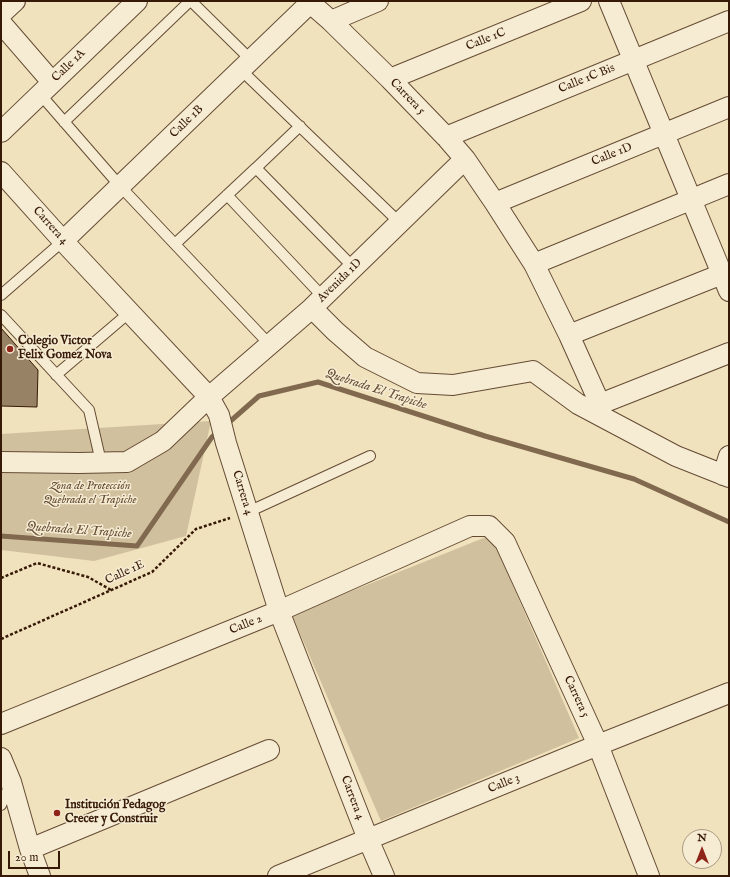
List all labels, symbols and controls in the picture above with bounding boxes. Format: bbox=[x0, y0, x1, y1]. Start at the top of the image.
street label: Calle 1C bbox=[464, 26, 508, 54]
street label: Calle 1A bbox=[49, 47, 89, 85]
street label: Calle 1C Bis bbox=[557, 61, 617, 97]
street label: Carrera 5 bbox=[386, 76, 428, 118]
street label: Calle 1B bbox=[167, 103, 207, 141]
street label: Calle 1D bbox=[590, 140, 634, 170]
street label: Carrera 4 bbox=[29, 204, 71, 248]
street label: Avenida 1D bbox=[315, 256, 365, 306]
place label: Colegio Victor Felix Gomez Nova bbox=[18, 335, 112, 363]
marker: Colegio Victor Felix Gomez Nova bbox=[5, 344, 15, 354]
water label: Quebrada El Trapiche bbox=[324, 366, 428, 414]
street label: Carrera 4 bbox=[228, 469, 256, 517]
park label: Zona de Protección Quebrada el Trapiche bbox=[43, 480, 137, 508]
water label: Quebrada El Trapiche bbox=[26, 520, 132, 542]
street label: Calle 1E bbox=[103, 558, 147, 588]
street label: Calle 2 bbox=[228, 612, 264, 638]
street label: Carrera 5 bbox=[560, 674, 592, 720]
street label: Calle 3 bbox=[486, 771, 522, 797]
street label: Carrera 4 bbox=[337, 774, 367, 822]
place label: Institución Pedagog Crecer y Construir bbox=[65, 799, 165, 827]
marker: Institución Pedagog Crecer y Construir bbox=[52, 808, 62, 818]
north arrow bbox=[682, 829, 722, 869]
text: N bbox=[697, 831, 707, 845]
scale bar bbox=[10, 843, 62, 869]
text: 20 m bbox=[15, 850, 38, 865]

